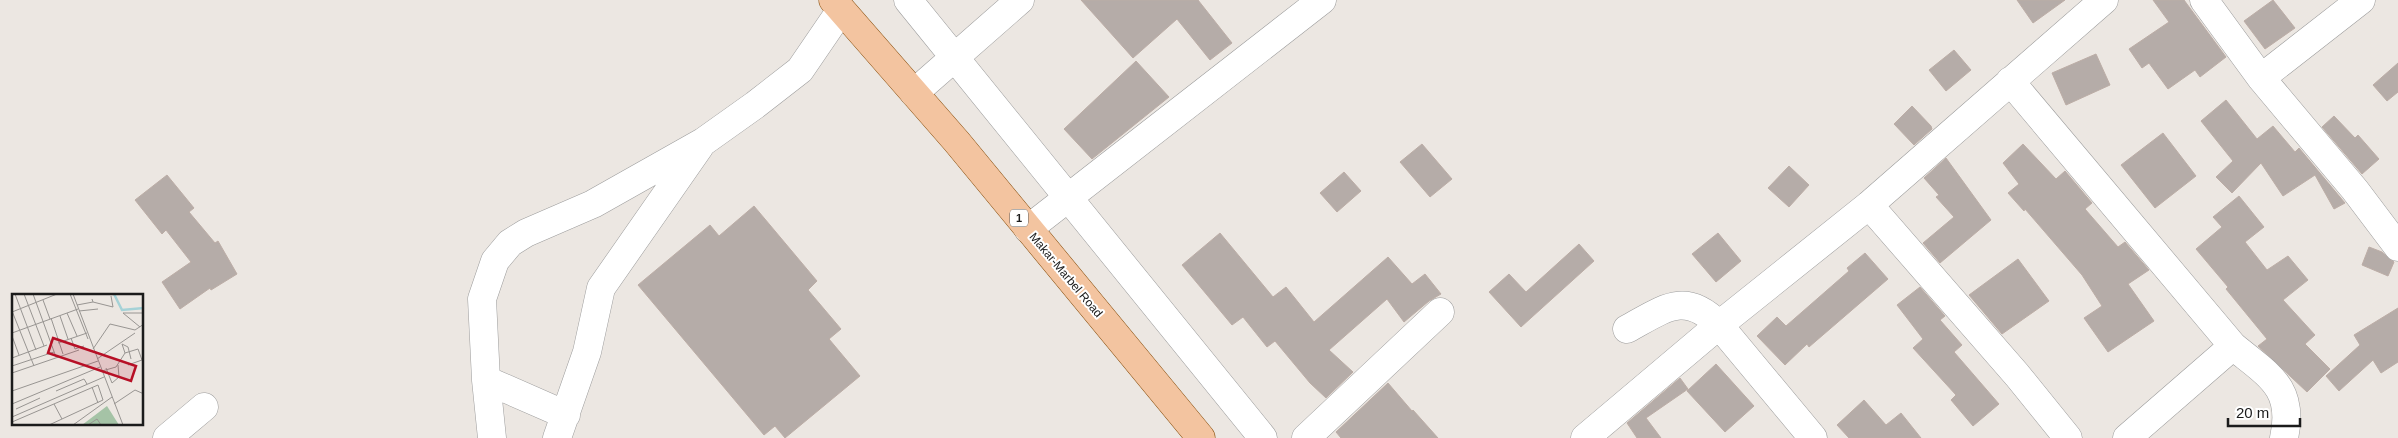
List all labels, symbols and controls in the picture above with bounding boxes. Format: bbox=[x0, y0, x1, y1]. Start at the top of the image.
road number: 1 bbox=[1010, 210, 1028, 227]
street label: Makar-Marbel Road bbox=[1027, 230, 1105, 320]
inset map bbox=[12, 294, 144, 426]
scale bar bbox=[2228, 396, 2300, 428]
text: 20 m bbox=[2236, 404, 2269, 421]

